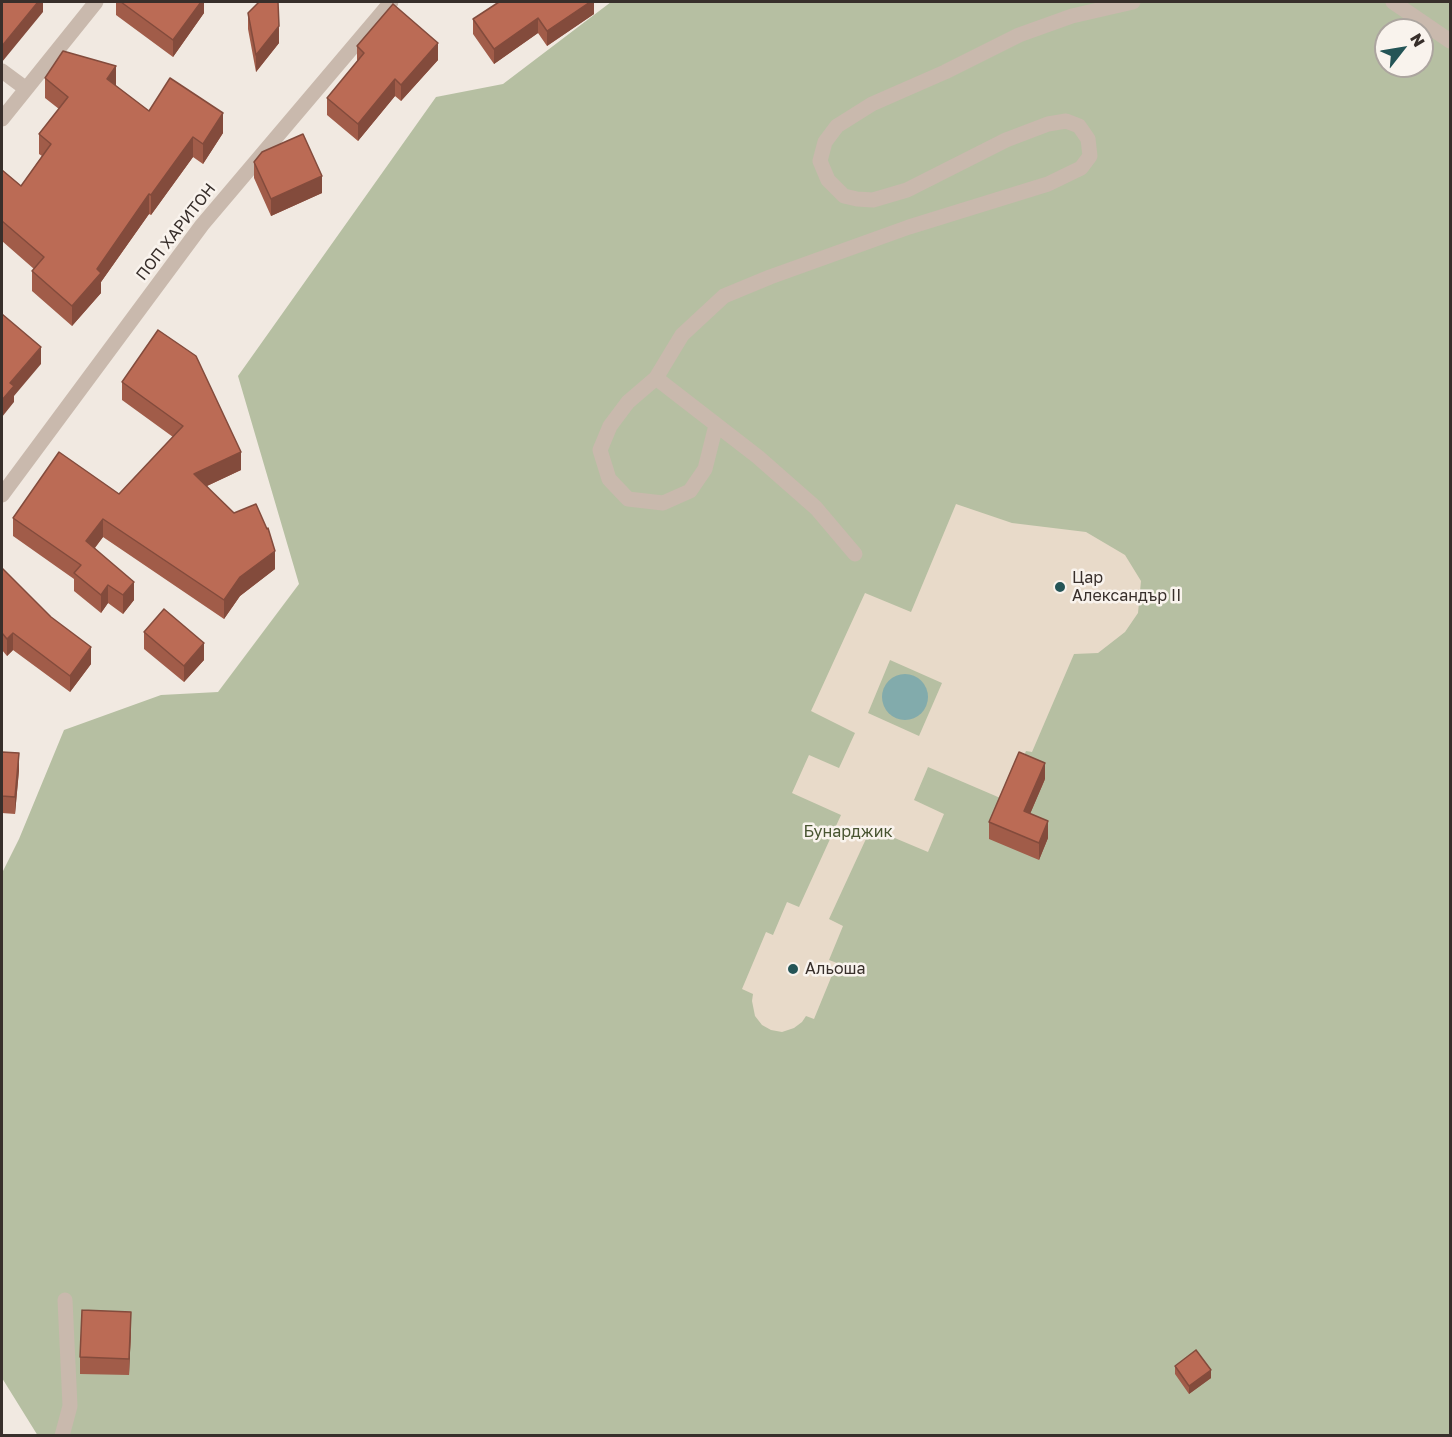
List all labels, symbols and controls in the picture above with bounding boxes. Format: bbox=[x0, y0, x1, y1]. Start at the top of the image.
north arrow bbox=[1374, 18, 1434, 78]
text: N bbox=[1406, 29, 1429, 50]
street label: ПОП ХАРИТОН bbox=[132, 180, 220, 284]
place label: Цар Александър II bbox=[1072, 568, 1181, 606]
marker: Цар Александър II bbox=[1053, 580, 1067, 594]
park label: Бунарджик bbox=[803, 822, 893, 842]
place label: Альоша bbox=[805, 959, 866, 979]
marker: Альоша bbox=[786, 962, 800, 976]

